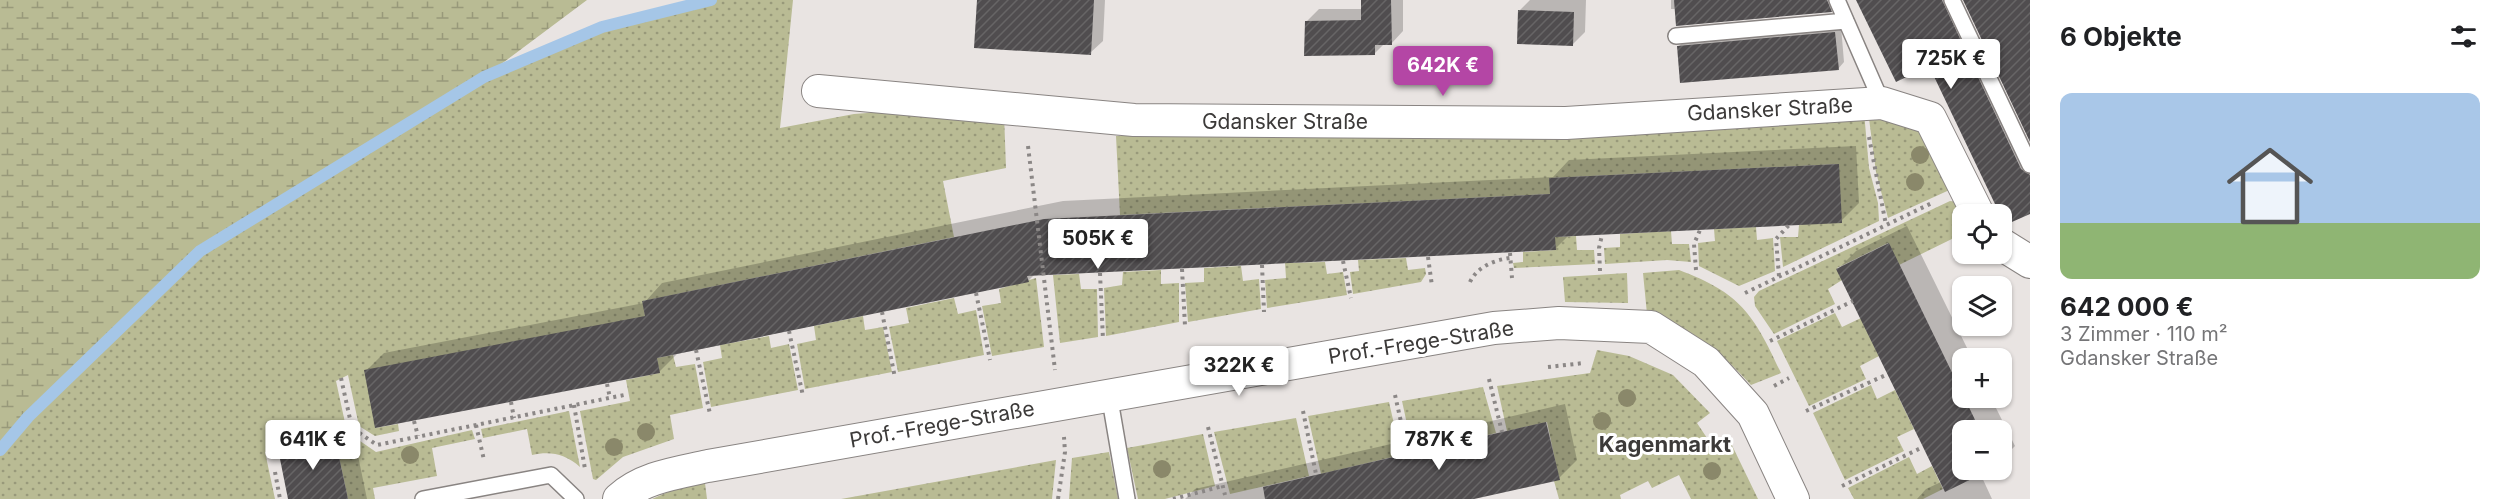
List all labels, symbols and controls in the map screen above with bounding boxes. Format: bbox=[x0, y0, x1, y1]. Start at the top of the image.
icon: filters bbox=[2447, 20, 2480, 53]
text: 6 Objekte bbox=[2060, 21, 2182, 52]
pin: 725K € bbox=[1902, 39, 2000, 90]
pin: 642K € bbox=[1394, 46, 1492, 97]
text: 725K € bbox=[1916, 46, 1986, 70]
text: 642K € bbox=[1407, 53, 1479, 77]
street label: Gdansker Straße bbox=[1686, 92, 1854, 126]
street label: Gdansker Straße bbox=[1202, 109, 1368, 134]
icon: home bbox=[2216, 132, 2324, 240]
map controls bbox=[1952, 204, 2012, 480]
button: locate bbox=[1952, 204, 2012, 264]
pin: 505K € bbox=[1049, 219, 1147, 270]
text: 505K € bbox=[1062, 226, 1134, 250]
button: layers bbox=[1952, 276, 2012, 336]
text: 642 000 € bbox=[2060, 291, 2194, 322]
street label: Prof.-Frege-Straße bbox=[1326, 315, 1516, 369]
text: 3 Zimmer · 110 m² bbox=[2060, 322, 2228, 346]
pin: 322K € bbox=[1190, 346, 1288, 397]
text: Gdansker Straße bbox=[2060, 346, 2218, 370]
button: + bbox=[1952, 348, 2012, 408]
text: 322K € bbox=[1204, 353, 1274, 377]
street label: Prof.-Frege-Straße bbox=[848, 395, 1036, 453]
pin: 641K € bbox=[264, 420, 362, 471]
pin: 787K € bbox=[1390, 420, 1488, 471]
button: − bbox=[1952, 420, 2012, 480]
text: 641K € bbox=[279, 427, 347, 451]
text: 787K € bbox=[1405, 427, 1473, 451]
district label: Kagenmarkt bbox=[1599, 431, 1731, 457]

